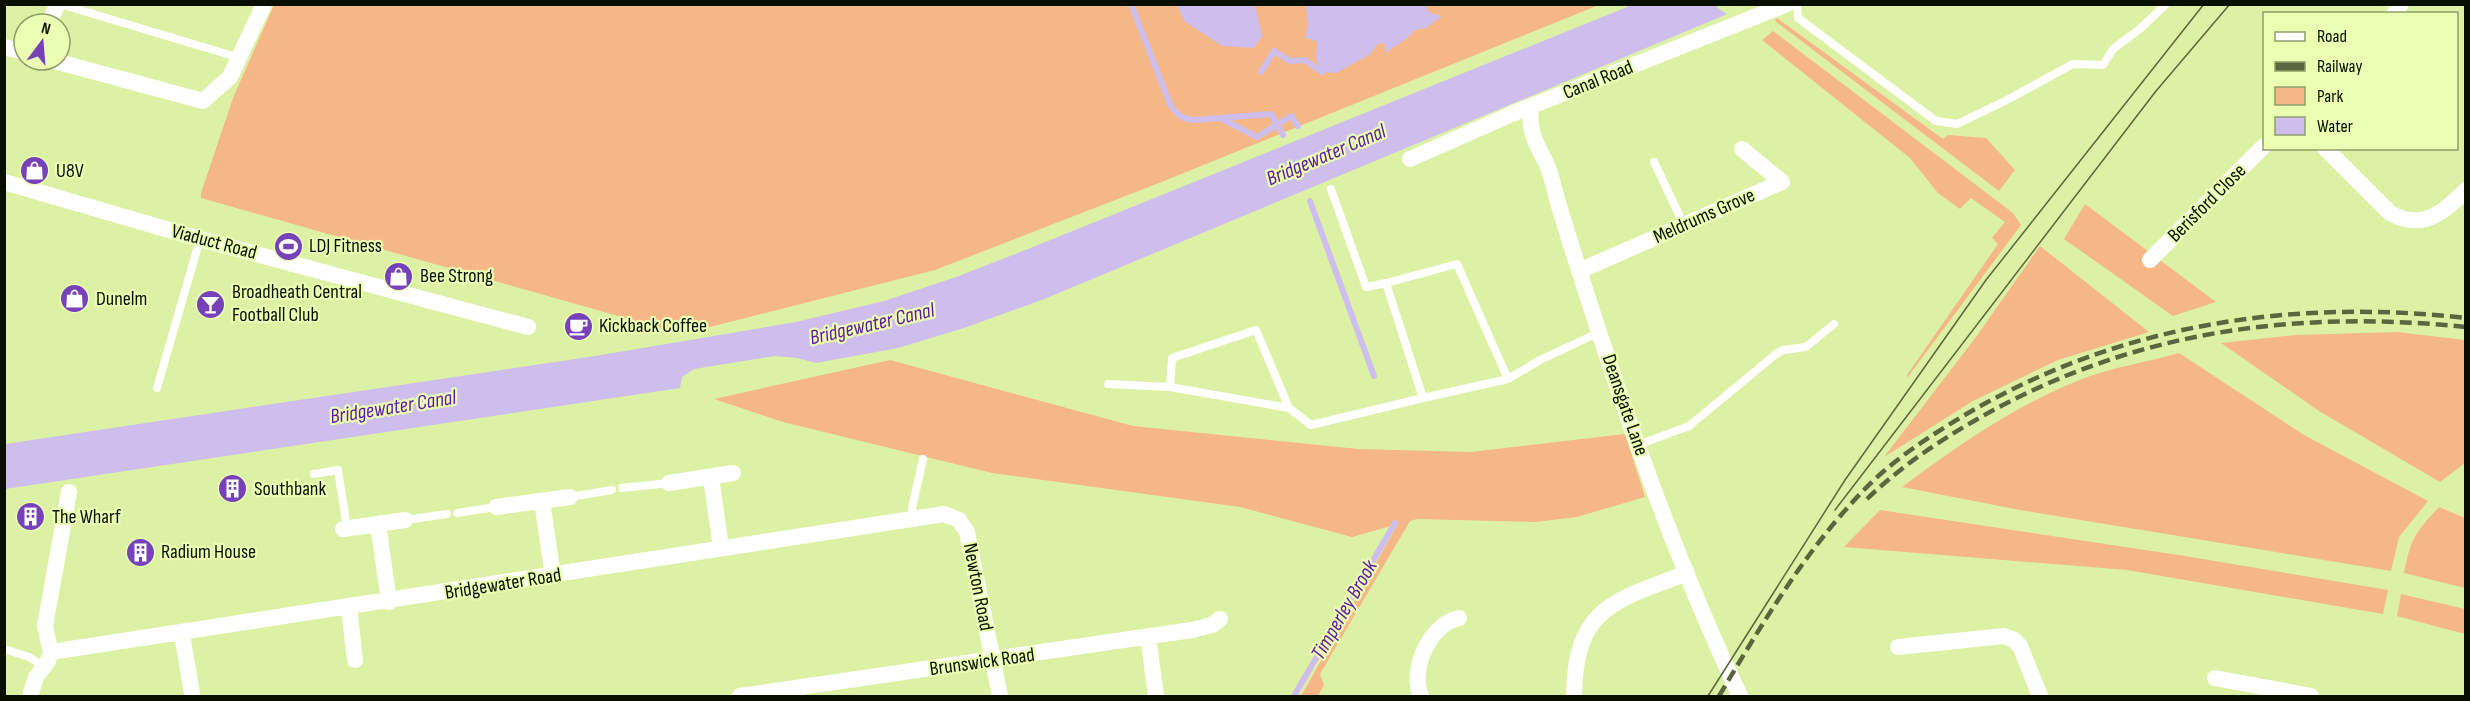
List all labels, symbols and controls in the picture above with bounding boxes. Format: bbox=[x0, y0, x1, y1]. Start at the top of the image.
north arrow bbox=[12, 12, 72, 72]
legend bbox=[2263, 12, 2458, 150]
text: N bbox=[39, 19, 52, 39]
text: Road bbox=[2317, 26, 2347, 47]
street label: Canal Road bbox=[1559, 55, 1637, 105]
text: Railway bbox=[2317, 56, 2362, 77]
text: Park bbox=[2317, 86, 2343, 107]
text: Water bbox=[2317, 116, 2353, 137]
water label: Bridgewater Canal bbox=[1263, 118, 1390, 191]
shop icon: U8V bbox=[19, 155, 51, 187]
place label: U8V bbox=[56, 159, 84, 183]
street label: Berisford Close bbox=[2163, 159, 2251, 247]
street label: Meldrums Grove bbox=[1650, 183, 1758, 249]
street label: Viaduct Road bbox=[169, 219, 259, 265]
sports icon: LDJ Fitness bbox=[272, 230, 304, 262]
place label: LDJ Fitness bbox=[309, 234, 382, 258]
shop icon: Bee Strong bbox=[383, 260, 415, 292]
place label: Bee Strong bbox=[420, 264, 493, 288]
place label: Broadheath Central Football Club bbox=[232, 280, 362, 327]
shop icon: Dunelm bbox=[59, 283, 91, 315]
place label: Dunelm bbox=[96, 287, 147, 311]
bar icon: Broadheath Central Football Club bbox=[195, 288, 227, 320]
water label: Bridgewater Canal bbox=[807, 297, 938, 350]
cafe icon: Kickback Coffee bbox=[562, 310, 594, 342]
place label: Kickback Coffee bbox=[599, 314, 707, 338]
street label: Deansgate Lane bbox=[1596, 351, 1654, 459]
water label: Bridgewater Canal bbox=[328, 385, 459, 429]
building icon: Southbank bbox=[217, 473, 249, 505]
place label: Southbank bbox=[254, 477, 326, 501]
building icon: The Wharf bbox=[15, 501, 47, 533]
place label: The Wharf bbox=[52, 505, 121, 529]
building icon: Radium House bbox=[124, 536, 156, 568]
place label: Radium House bbox=[161, 540, 256, 564]
street label: Newton Road bbox=[958, 541, 998, 633]
water label: Timperley Brook bbox=[1305, 555, 1383, 664]
street label: Bridgewater Road bbox=[443, 563, 563, 605]
street label: Brunswick Road bbox=[928, 643, 1036, 681]

